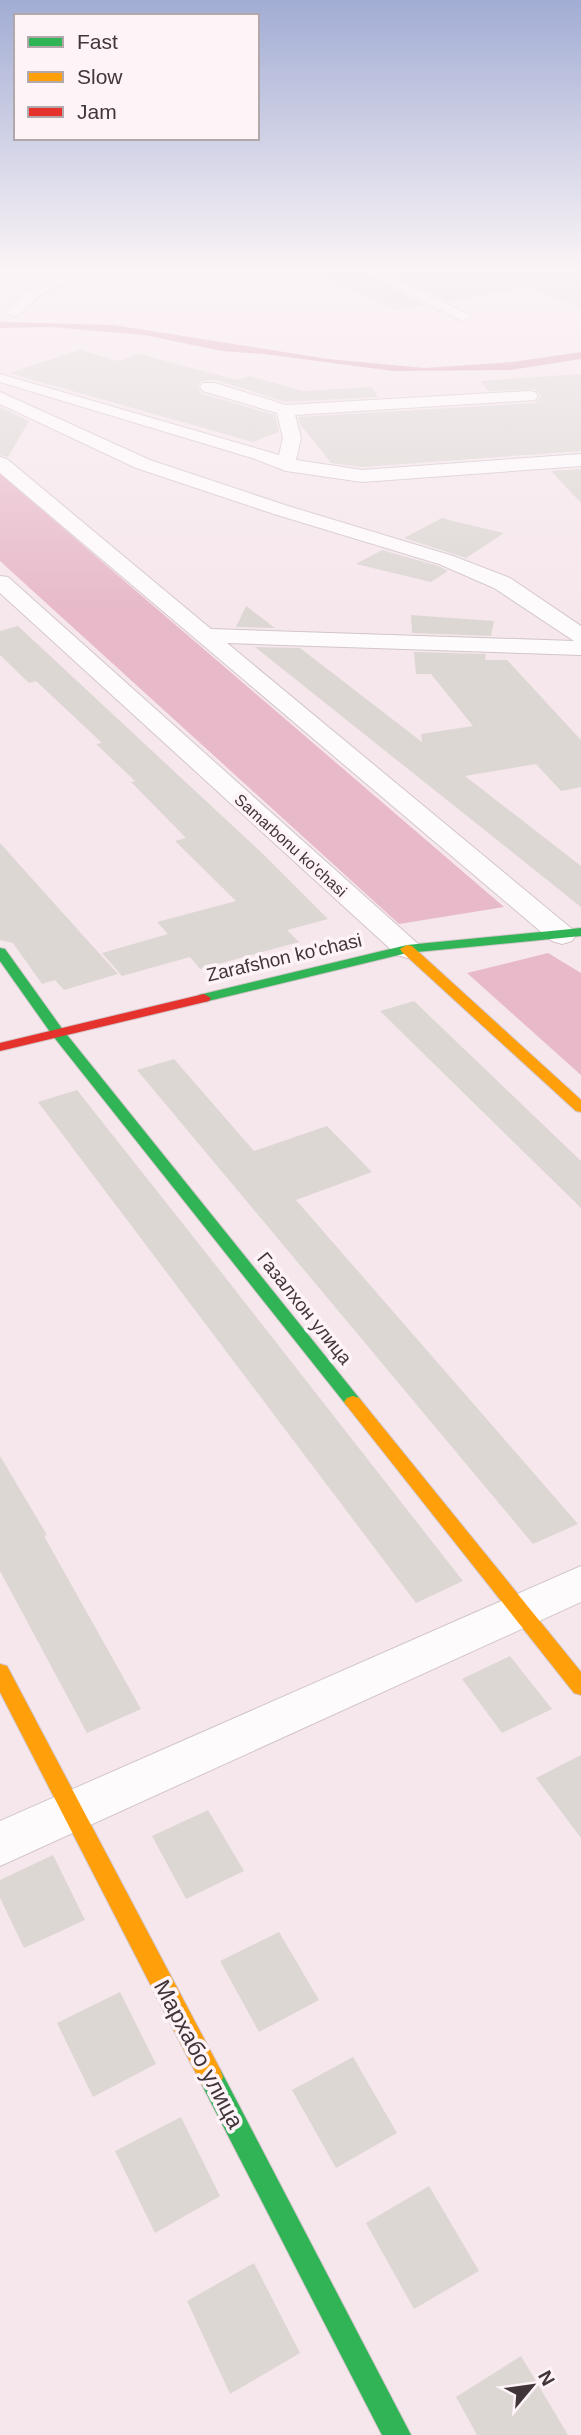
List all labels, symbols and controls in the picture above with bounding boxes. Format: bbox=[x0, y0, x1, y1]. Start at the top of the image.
legend bbox=[14, 14, 259, 140]
text: Fast bbox=[77, 30, 118, 53]
text: Slow bbox=[77, 65, 123, 88]
text: Jam bbox=[77, 100, 117, 123]
street label: Samarbonu ko'chasi bbox=[231, 791, 350, 900]
street label: Zarafshon ko'chasi bbox=[204, 929, 364, 986]
street label: Газалхон улица bbox=[253, 1248, 356, 1369]
street label: Мархабо улица bbox=[149, 1975, 249, 2133]
north arrow bbox=[497, 2351, 567, 2421]
text: N bbox=[534, 2367, 559, 2389]

